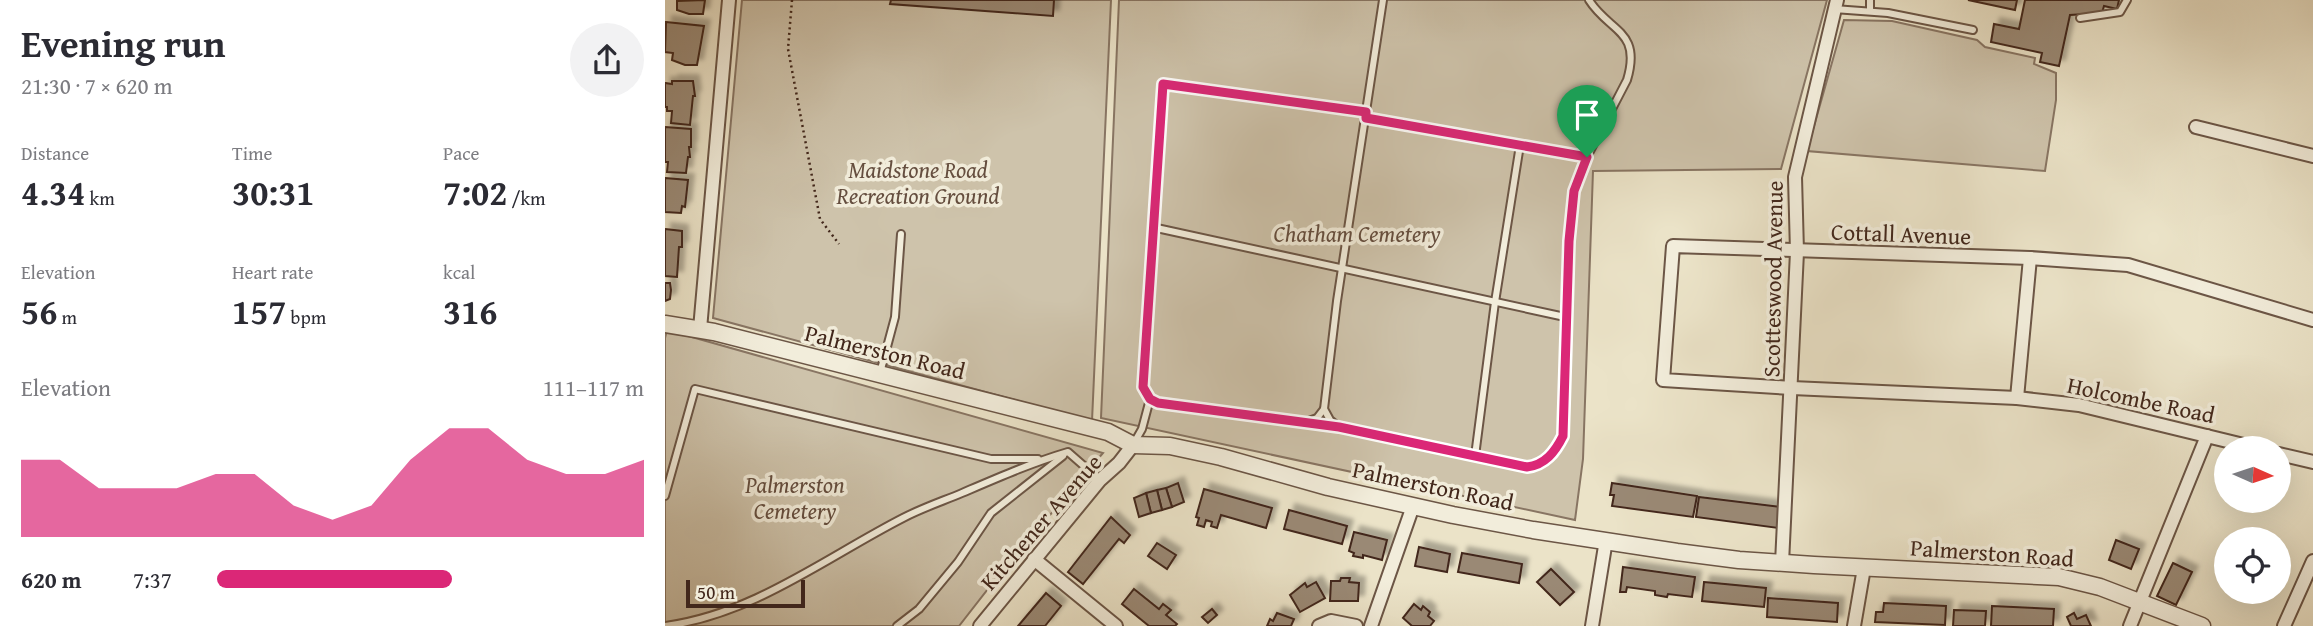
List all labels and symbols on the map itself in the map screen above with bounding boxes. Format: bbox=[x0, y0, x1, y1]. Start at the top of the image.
pin bbox=[1557, 85, 1617, 157]
park label: Maidstone Road Recreation Ground bbox=[836, 153, 999, 212]
street label: Scotteswood Avenue bbox=[1754, 180, 1791, 378]
street label: Cottall Avenue bbox=[1830, 215, 1972, 252]
park label: Chatham Cemetery bbox=[1273, 217, 1441, 250]
street label: Palmerston Road bbox=[802, 316, 969, 388]
street label: Holcombe Road bbox=[2064, 368, 2219, 431]
north arrow bbox=[2214, 436, 2291, 513]
street label: Kitchener Avenue bbox=[972, 446, 1109, 597]
street label: Palmerston Road bbox=[1350, 452, 1517, 519]
park label: Palmerston Cemetery bbox=[744, 468, 845, 527]
street label: Palmerston Road bbox=[1909, 530, 2076, 575]
scale bar bbox=[686, 577, 805, 609]

